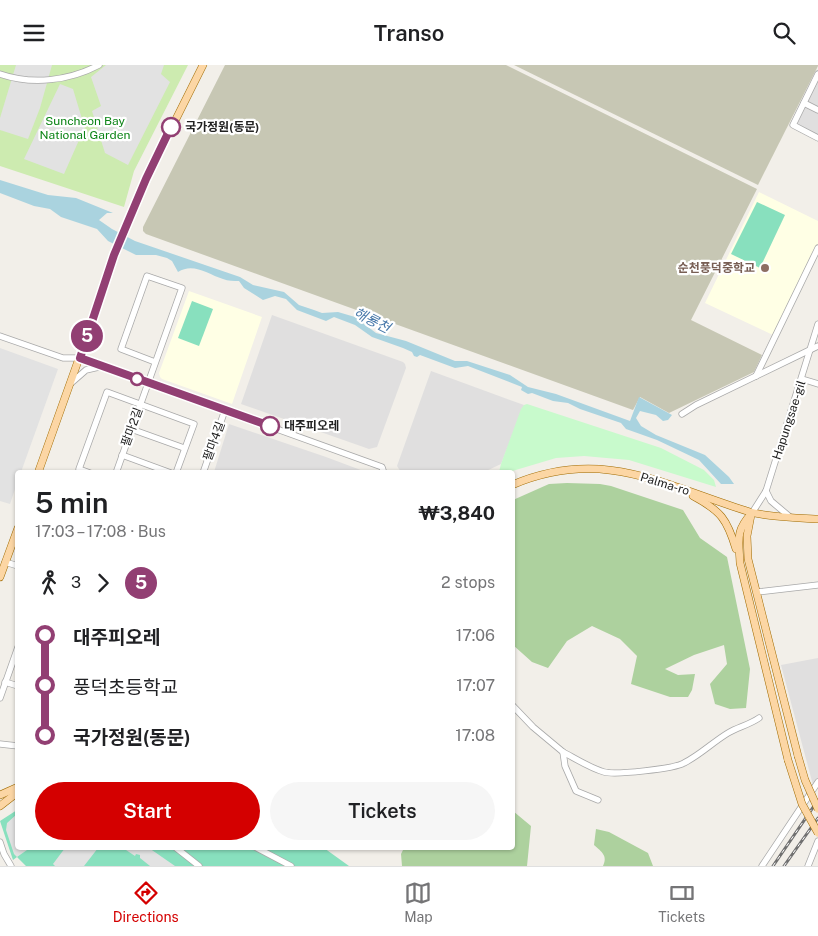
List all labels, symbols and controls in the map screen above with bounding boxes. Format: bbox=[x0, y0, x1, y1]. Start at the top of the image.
icon: menu bbox=[20, 19, 48, 47]
icon: search bbox=[770, 19, 798, 47]
text: Transo bbox=[374, 20, 444, 46]
park label: Suncheon Bay National Garden bbox=[40, 114, 130, 142]
marker: 국가정원(동문) bbox=[161, 117, 181, 137]
place label: 국가정원(동문) bbox=[185, 120, 259, 134]
place label: 순천풍덕중학교 bbox=[678, 261, 755, 275]
marker: 순천풍덕중학교 bbox=[759, 262, 771, 274]
water label: 해룡천 bbox=[351, 304, 394, 336]
line badge: 5 bbox=[71, 320, 103, 352]
text: 5 bbox=[81, 325, 93, 346]
unlabelled marker bbox=[130, 372, 144, 386]
street label: Hapungsae-gil bbox=[770, 378, 809, 461]
street label: 팔마2길 bbox=[119, 406, 145, 448]
marker: 대주피오레 bbox=[260, 416, 280, 436]
street label: 팔마4길 bbox=[200, 419, 228, 463]
place label: 대주피오레 bbox=[284, 419, 339, 433]
street label: Palma-ro bbox=[639, 470, 691, 498]
text: 5 min bbox=[35, 486, 108, 519]
text: ₩3,840 bbox=[418, 502, 495, 524]
text: 17:03 – 17:08 · Bus bbox=[35, 522, 166, 541]
icon: walk bbox=[35, 569, 63, 597]
icon: forward bbox=[89, 569, 117, 597]
text: 5 bbox=[135, 572, 147, 593]
text: 3 bbox=[71, 573, 81, 592]
text: 2 stops bbox=[441, 573, 495, 592]
text: 대주피오레 bbox=[73, 626, 160, 648]
text: 17:06 bbox=[456, 626, 495, 645]
text: 풍덕초등학교 bbox=[73, 676, 178, 698]
text: 17:07 bbox=[456, 676, 495, 695]
text: 국가정원(동문) bbox=[73, 726, 191, 748]
text: 17:08 bbox=[455, 726, 495, 745]
button: Start bbox=[35, 782, 260, 840]
button: Tickets bbox=[270, 782, 495, 840]
tab: Directions bbox=[113, 879, 179, 925]
tab: Map bbox=[404, 879, 433, 925]
tab: Tickets bbox=[658, 879, 705, 925]

